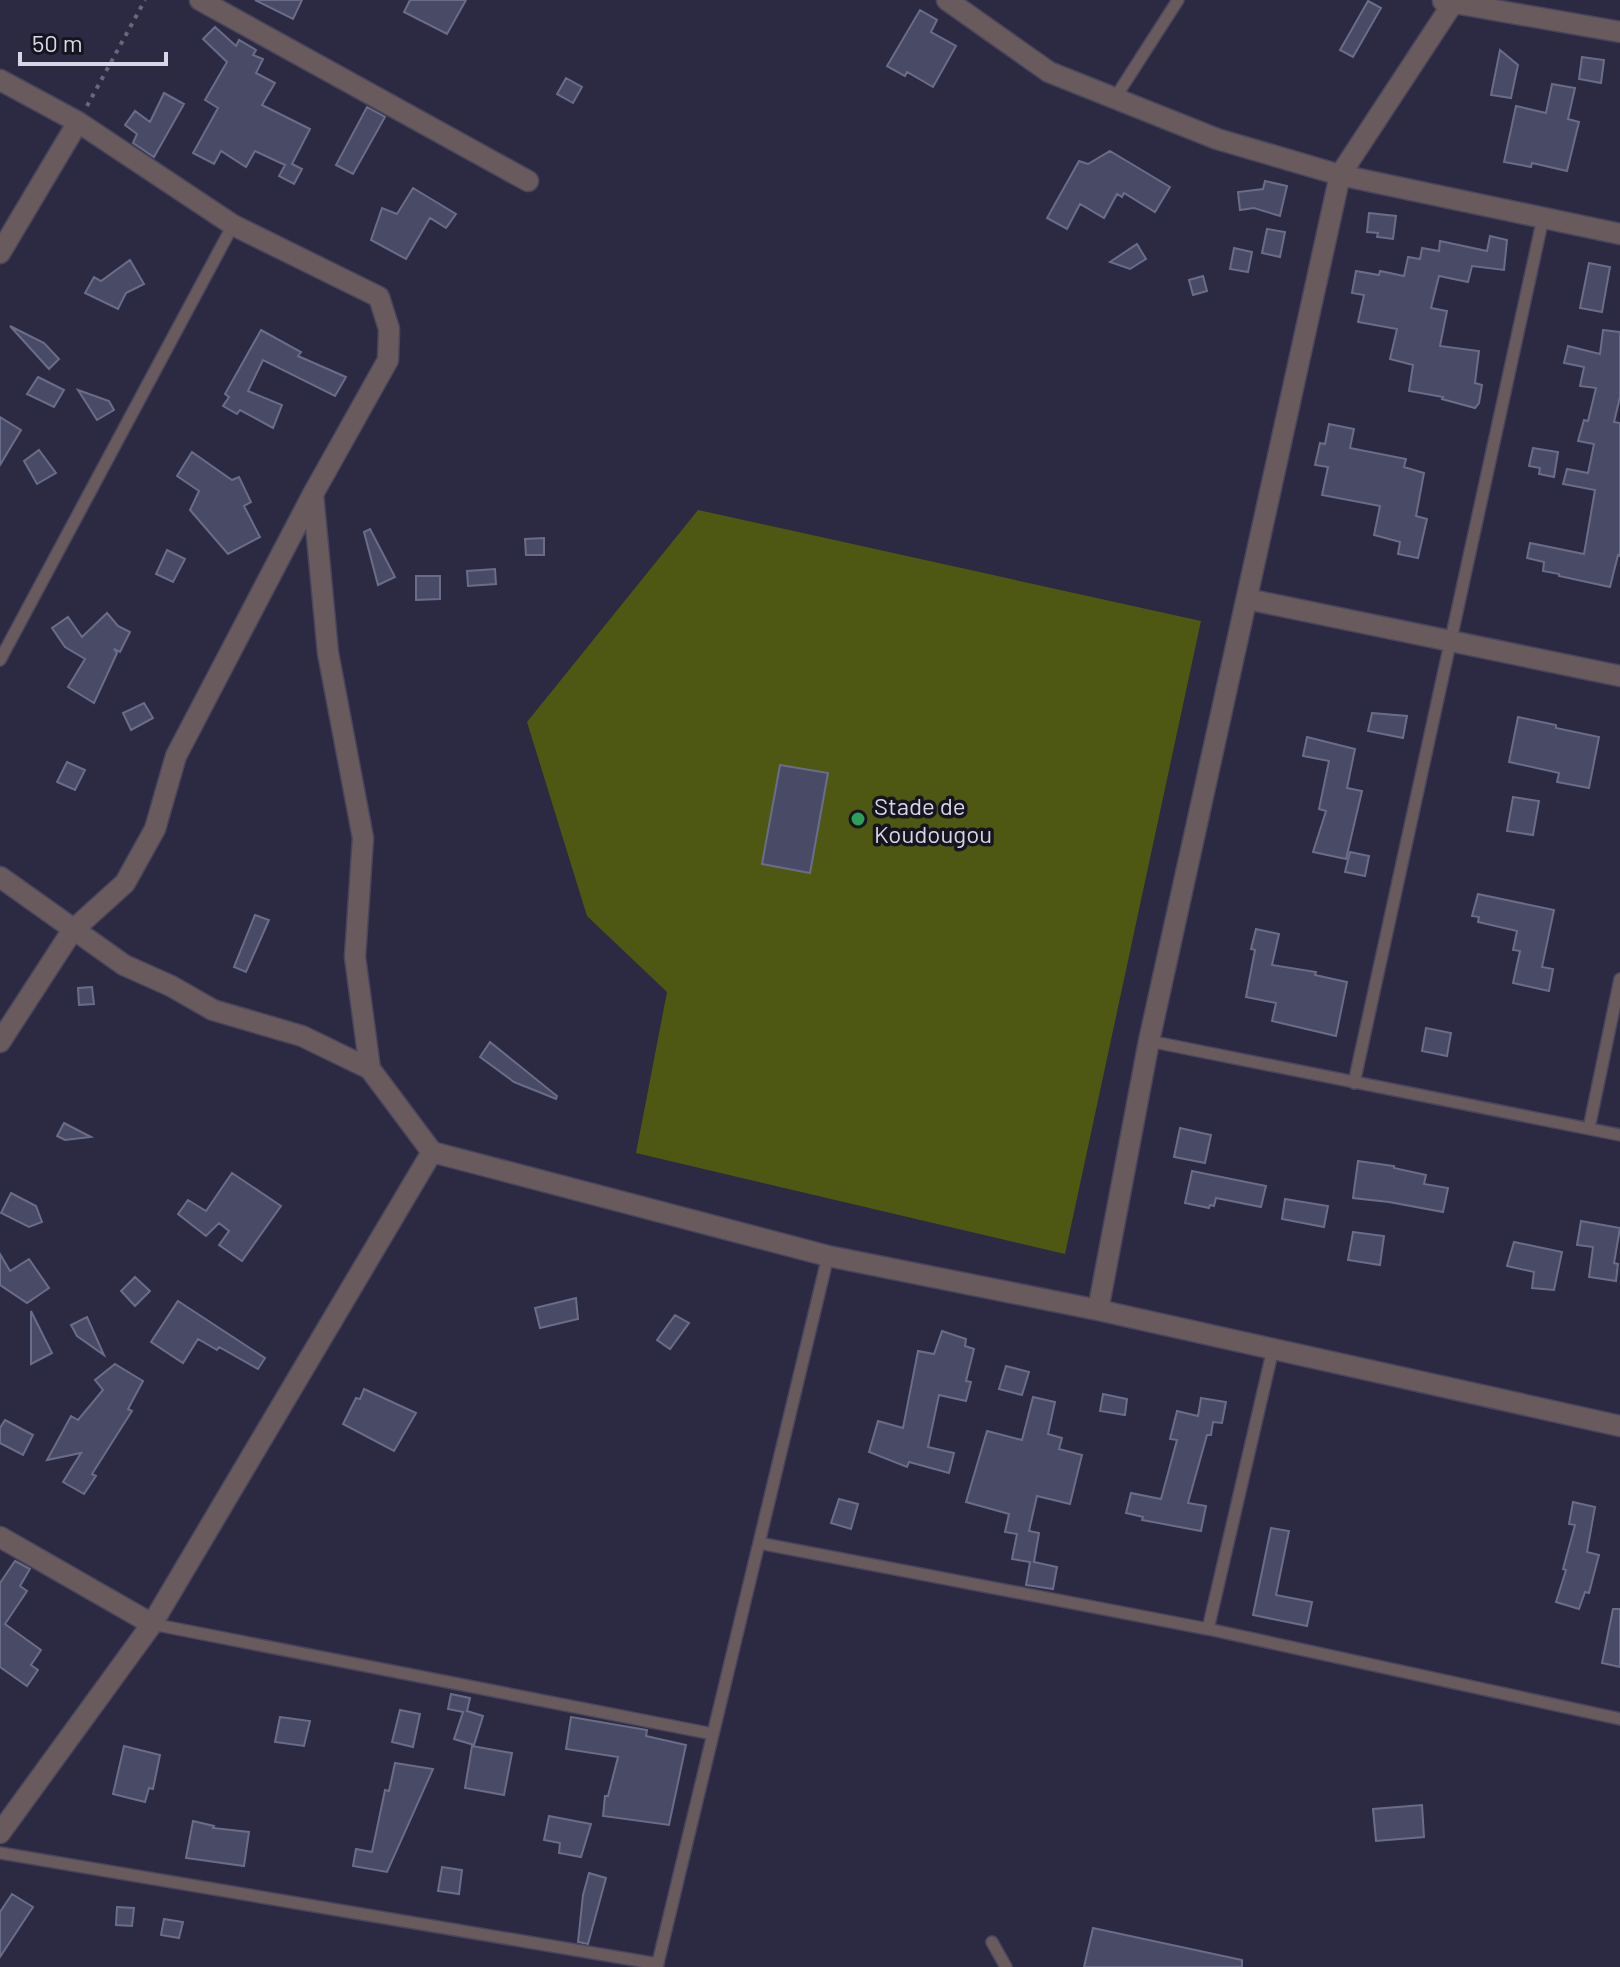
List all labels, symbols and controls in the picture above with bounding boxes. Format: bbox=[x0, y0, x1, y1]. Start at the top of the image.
scale bar bbox=[20, 16, 166, 66]
text: 50 m bbox=[32, 28, 83, 57]
place label: Stade de Koudougou bbox=[874, 791, 992, 848]
marker: Stade de Koudougou bbox=[849, 810, 867, 828]

